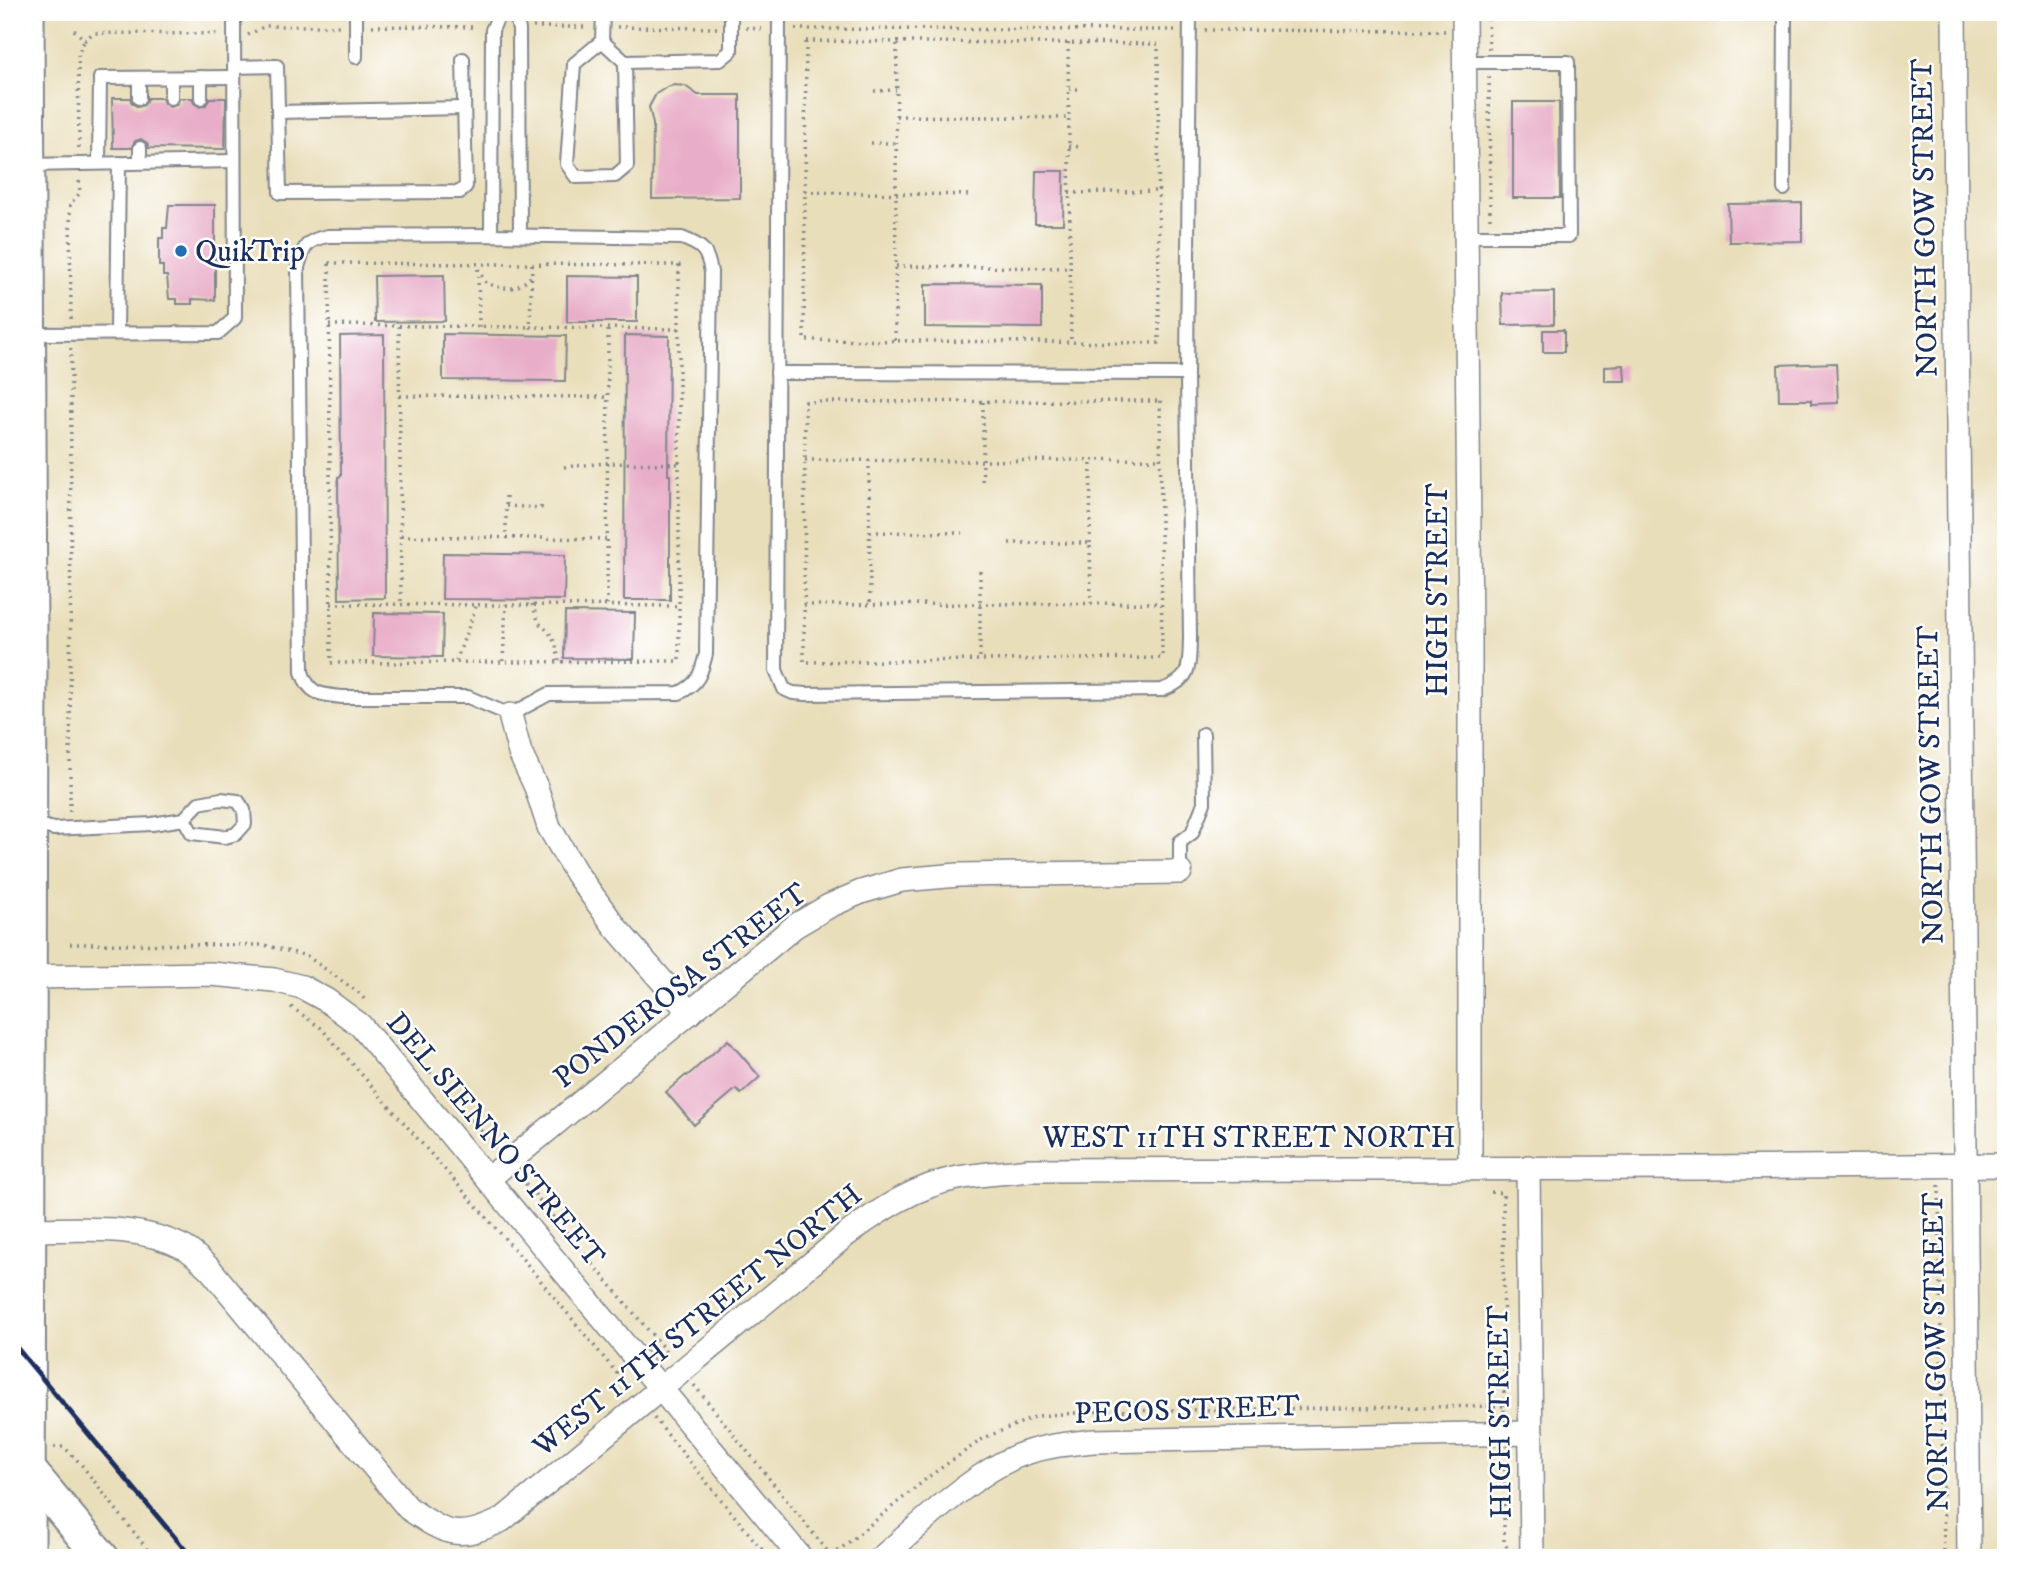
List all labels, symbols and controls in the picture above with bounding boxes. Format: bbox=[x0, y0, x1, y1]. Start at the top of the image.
street label: NORTH GOW STREET bbox=[1904, 58, 1947, 378]
place label: QuikTrip bbox=[195, 234, 305, 271]
marker: QuikTrip bbox=[173, 243, 189, 259]
street label: HIGH STREET bbox=[1420, 483, 1457, 697]
street label: NORTH GOW STREET bbox=[1910, 625, 1953, 945]
street label: PONDEROSA STREET bbox=[547, 875, 815, 1097]
street label: DEL SIENNO STREET bbox=[378, 1005, 612, 1275]
street label: WEST 11TH STREET NORTH bbox=[1041, 1120, 1456, 1157]
street label: WEST 11TH STREET NORTH bbox=[525, 1177, 870, 1466]
street label: NORTH GOW STREET bbox=[1915, 1192, 1958, 1512]
street label: HIGH STREET bbox=[1480, 1305, 1521, 1519]
street label: PECOS STREET bbox=[1074, 1388, 1301, 1433]

